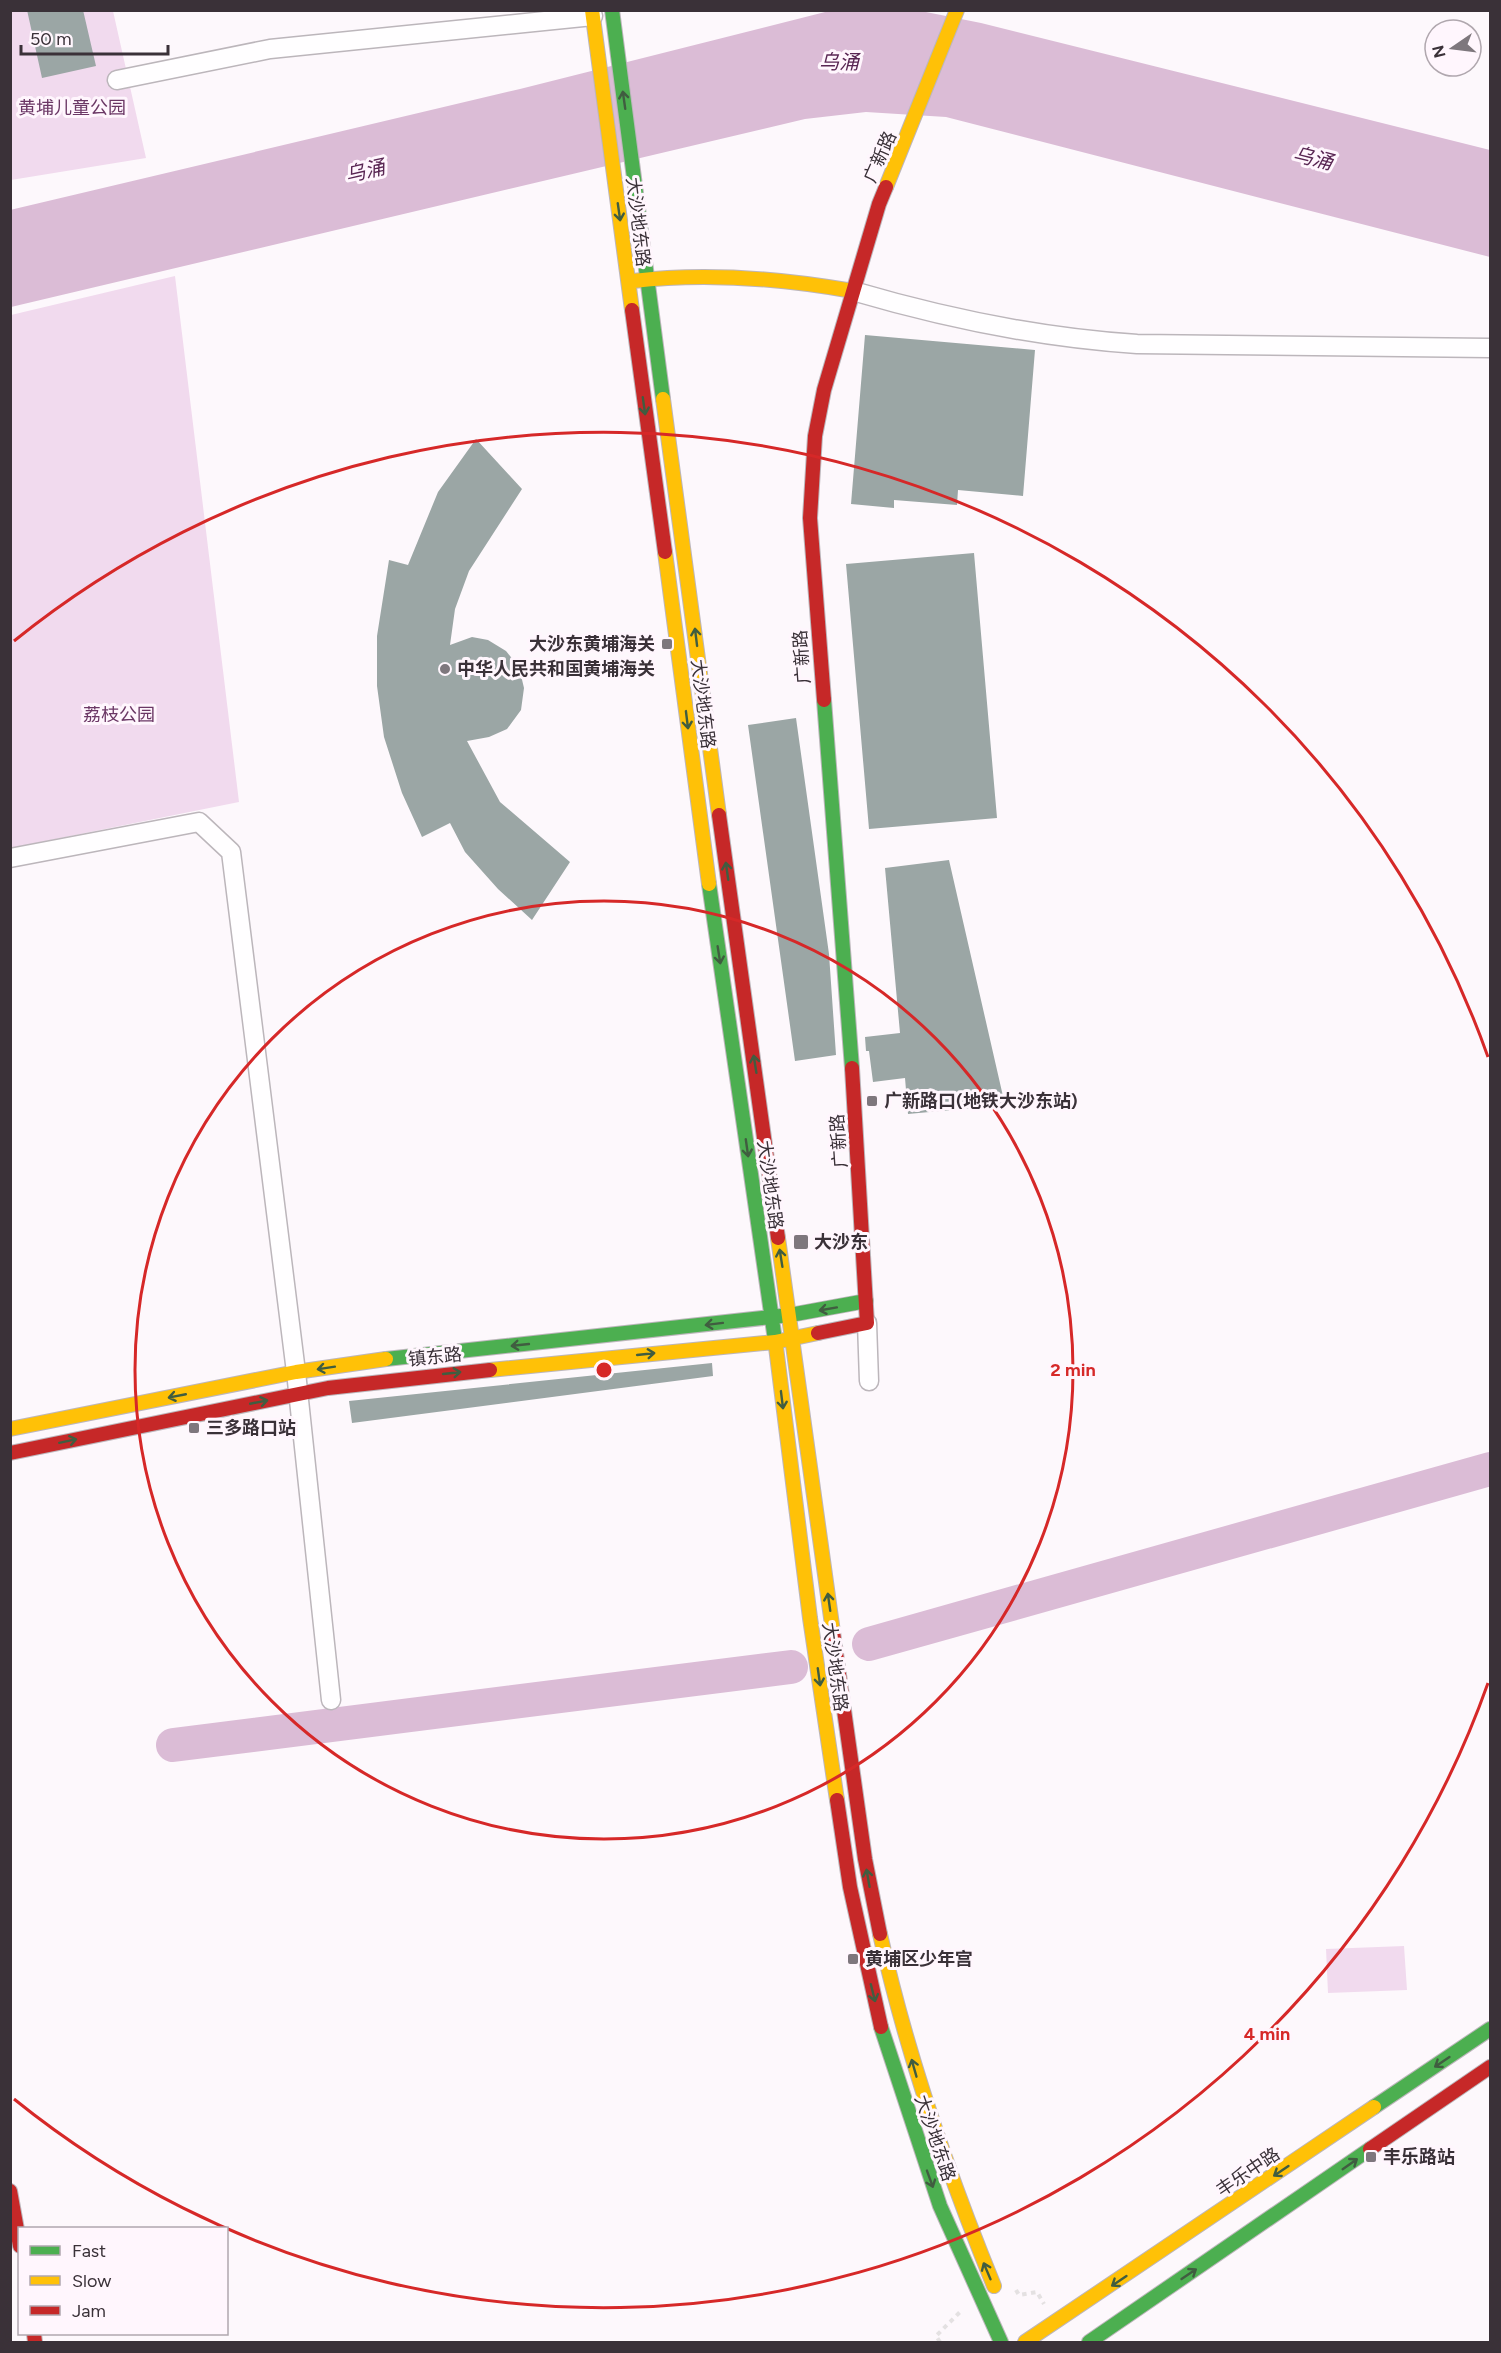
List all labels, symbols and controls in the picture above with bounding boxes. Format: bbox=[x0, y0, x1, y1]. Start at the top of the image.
scale bar bbox=[21, 18, 168, 56]
north arrow bbox=[1423, 18, 1483, 78]
text: 50 m bbox=[30, 28, 72, 50]
text: N bbox=[1428, 43, 1450, 60]
water label: 乌涌 bbox=[819, 50, 861, 74]
one-way arrow bbox=[619, 91, 630, 111]
park label: 黄埔儿童公园 bbox=[18, 97, 126, 119]
street label: 广新路 bbox=[859, 128, 901, 186]
water label: 乌涌 bbox=[1291, 142, 1337, 175]
water label: 乌涌 bbox=[343, 154, 389, 187]
street label: 大沙地东路 bbox=[622, 176, 654, 268]
one-way arrow bbox=[614, 202, 625, 222]
one-way arrow bbox=[639, 395, 650, 415]
one-way arrow bbox=[690, 627, 701, 647]
street label: 广新路 bbox=[789, 629, 815, 685]
place label: 大沙东黄埔海关 bbox=[529, 633, 655, 655]
marker: 大沙东黄埔海关 bbox=[660, 637, 674, 651]
place label: 中华人民共和国黄埔海关 bbox=[457, 658, 655, 680]
street label: 大沙地东路 bbox=[687, 658, 719, 750]
marker: 中华人民共和国黄埔海关 bbox=[438, 662, 452, 676]
park label: 荔枝公园 bbox=[83, 704, 155, 726]
one-way arrow bbox=[681, 709, 692, 729]
one-way arrow bbox=[722, 862, 733, 882]
one-way arrow bbox=[713, 944, 724, 964]
one-way arrow bbox=[749, 1055, 760, 1075]
place label: 广新路口(地铁大沙东站) bbox=[884, 1090, 1078, 1112]
marker: 广新路口(地铁大沙东站) bbox=[865, 1094, 879, 1108]
street label: 广新路 bbox=[826, 1113, 852, 1169]
one-way arrow bbox=[741, 1137, 752, 1157]
street label: 大沙地东路 bbox=[753, 1139, 787, 1231]
place label: 大沙东 bbox=[814, 1231, 868, 1253]
marker: 大沙东 bbox=[792, 1233, 810, 1251]
one-way arrow bbox=[776, 1248, 787, 1268]
one-way arrow bbox=[819, 1303, 839, 1314]
one-way arrow bbox=[704, 1319, 724, 1330]
one-way arrow bbox=[510, 1340, 530, 1351]
street label: 镇东路 bbox=[407, 1343, 463, 1371]
one-way arrow bbox=[635, 1348, 655, 1359]
text: 2 min bbox=[1050, 1359, 1096, 1381]
centre of rings bbox=[594, 1360, 614, 1380]
one-way arrow bbox=[317, 1362, 336, 1373]
one-way arrow bbox=[441, 1367, 461, 1378]
one-way arrow bbox=[777, 1390, 788, 1410]
one-way arrow bbox=[168, 1391, 187, 1402]
one-way arrow bbox=[249, 1396, 268, 1407]
place label: 三多路口站 bbox=[206, 1417, 296, 1439]
marker: 三多路口站 bbox=[187, 1421, 201, 1435]
one-way arrow bbox=[58, 1435, 77, 1446]
one-way arrow bbox=[823, 1592, 834, 1612]
street label: 大沙地东路 bbox=[818, 1621, 852, 1713]
one-way arrow bbox=[813, 1666, 824, 1686]
one-way arrow bbox=[863, 1869, 874, 1888]
place label: 黄埔区少年宫 bbox=[865, 1948, 973, 1970]
marker: 黄埔区少年宫 bbox=[846, 1952, 860, 1966]
one-way arrow bbox=[867, 1983, 879, 2002]
text: 4 min bbox=[1244, 2023, 1290, 2045]
one-way arrow bbox=[1434, 2056, 1451, 2068]
one-way arrow bbox=[908, 2059, 919, 2078]
street label: 大沙地东路 bbox=[910, 2092, 960, 2184]
street label: 丰乐中路 bbox=[1212, 2143, 1284, 2201]
place label: 丰乐路站 bbox=[1383, 2146, 1455, 2168]
marker: 丰乐路站 bbox=[1364, 2150, 1378, 2164]
one-way arrow bbox=[1341, 2157, 1357, 2170]
one-way arrow bbox=[1273, 2165, 1289, 2177]
one-way arrow bbox=[926, 2169, 937, 2188]
legend bbox=[18, 2227, 228, 2335]
text: Fast bbox=[72, 2240, 106, 2262]
one-way arrow bbox=[981, 2262, 992, 2280]
one-way arrow bbox=[1181, 2268, 1197, 2280]
text: Slow bbox=[72, 2270, 111, 2292]
one-way arrow bbox=[1111, 2275, 1128, 2287]
text: Jam bbox=[72, 2300, 106, 2322]

